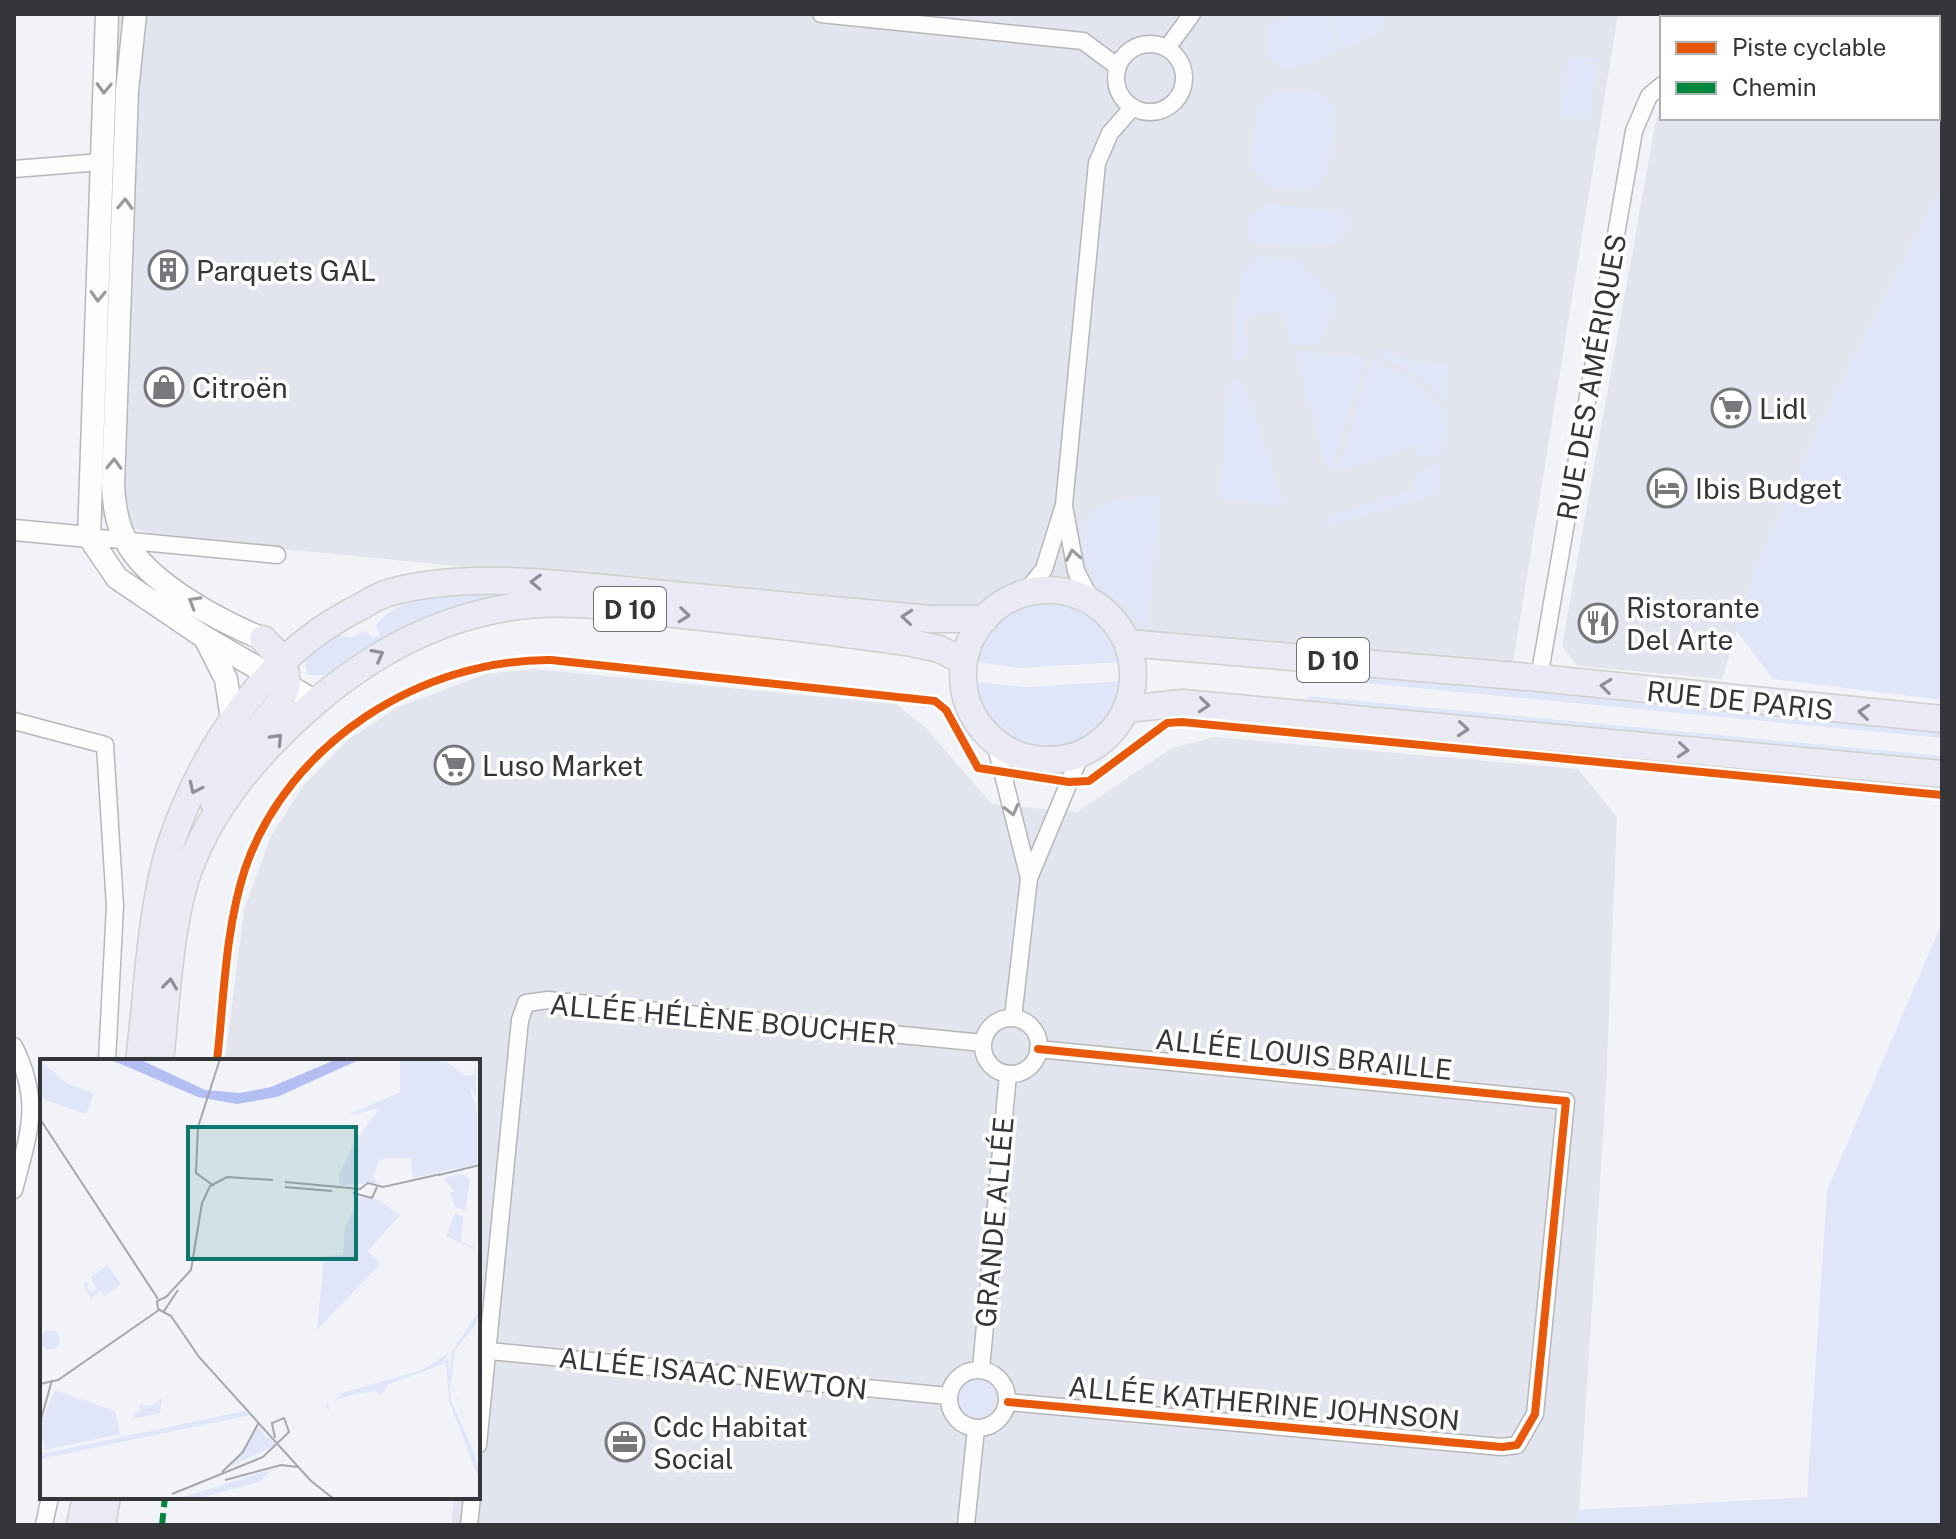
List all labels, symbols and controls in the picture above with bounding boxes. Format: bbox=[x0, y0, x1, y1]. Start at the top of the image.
legend bbox=[1660, 16, 1940, 120]
text: Piste cyclable bbox=[1732, 33, 1886, 61]
text: Chemin bbox=[1732, 73, 1817, 101]
one-way arrow bbox=[96, 82, 113, 95]
one-way arrow bbox=[116, 197, 133, 210]
street label: RUE DES AMÉRIQUES bbox=[1550, 231, 1632, 523]
building icon: Parquets GAL bbox=[147, 249, 189, 291]
place label: Parquets GAL bbox=[196, 254, 376, 287]
one-way arrow bbox=[89, 290, 106, 303]
shop icon: Citroën bbox=[143, 366, 185, 408]
place label: Citroën bbox=[192, 371, 288, 404]
supermarket icon: Lidl bbox=[1710, 387, 1752, 429]
place label: Lidl bbox=[1759, 392, 1807, 425]
one-way arrow bbox=[105, 457, 122, 470]
hotel icon: Ibis Budget bbox=[1646, 467, 1688, 509]
place label: Ibis Budget bbox=[1695, 472, 1842, 505]
one-way arrow bbox=[1066, 548, 1083, 562]
one-way arrow bbox=[530, 574, 542, 591]
road number: D 10 bbox=[594, 587, 666, 631]
place label: Ristorante Del Arte bbox=[1626, 591, 1760, 656]
one-way arrow bbox=[189, 596, 203, 612]
restaurant icon: Ristorante Del Arte bbox=[1577, 602, 1619, 644]
one-way arrow bbox=[678, 606, 691, 623]
one-way arrow bbox=[900, 608, 913, 625]
road number: D 10 bbox=[1297, 638, 1369, 682]
one-way arrow bbox=[370, 650, 384, 665]
street label: RUE DE PARIS bbox=[1645, 674, 1835, 726]
one-way arrow bbox=[1599, 678, 1612, 695]
one-way arrow bbox=[1198, 696, 1211, 713]
one-way arrow bbox=[1857, 703, 1870, 720]
one-way arrow bbox=[1457, 721, 1470, 738]
one-way arrow bbox=[267, 733, 281, 748]
one-way arrow bbox=[1677, 741, 1690, 758]
supermarket icon: Luso Market bbox=[433, 744, 475, 786]
place label: Luso Market bbox=[482, 749, 643, 782]
one-way arrow bbox=[188, 779, 204, 794]
one-way arrow bbox=[1003, 803, 1020, 817]
one-way arrow bbox=[161, 977, 178, 990]
street label: ALLÉE HÉLÈNE BOUCHER bbox=[548, 987, 898, 1051]
street label: ALLÉE LOUIS BRAILLE bbox=[1154, 1022, 1454, 1086]
inset map bbox=[40, 1059, 480, 1499]
street label: GRANDE ALLÉE bbox=[968, 1115, 1020, 1329]
street label: ALLÉE ISAAC NEWTON bbox=[557, 1340, 869, 1406]
street label: ALLÉE KATHERINE JOHNSON bbox=[1067, 1369, 1461, 1437]
place label: Cdc Habitat Social bbox=[653, 1410, 808, 1475]
office icon: Cdc Habitat Social bbox=[604, 1421, 646, 1463]

